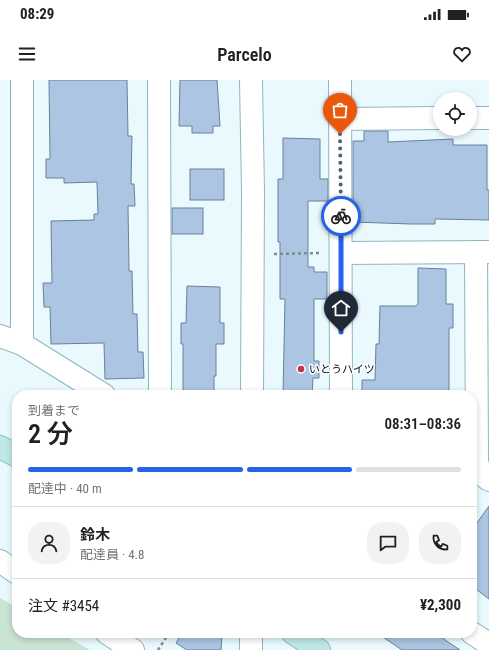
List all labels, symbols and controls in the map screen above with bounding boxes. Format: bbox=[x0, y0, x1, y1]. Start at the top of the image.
text: 08:29 bbox=[20, 5, 54, 23]
icon: menu bbox=[16, 43, 38, 65]
icon: heart bbox=[451, 43, 473, 65]
text: Parcelo bbox=[217, 44, 272, 65]
map controls bbox=[433, 92, 477, 136]
button: locate bbox=[433, 92, 477, 136]
pin bbox=[323, 93, 357, 134]
icon: bag bbox=[329, 99, 351, 121]
courier bbox=[321, 196, 361, 236]
icon: bike bbox=[330, 205, 352, 227]
pin bbox=[324, 291, 358, 332]
icon: home bbox=[330, 297, 352, 319]
place label: いとうハイツ bbox=[309, 363, 375, 376]
marker: いとうハイツ bbox=[296, 364, 306, 374]
text: 到着まで bbox=[28, 403, 80, 418]
text: 08:31–08:36 bbox=[384, 415, 461, 433]
text: 2 分 bbox=[28, 419, 73, 449]
text: 配達中 · 40 m bbox=[28, 481, 102, 496]
button: person bbox=[28, 522, 70, 564]
button: chat bbox=[367, 522, 409, 564]
button: phone bbox=[419, 522, 461, 564]
text: 鈴木 bbox=[80, 526, 110, 544]
text: 配達員 · 4.8 bbox=[80, 547, 144, 562]
text: ¥2,300 bbox=[420, 596, 461, 614]
text: 注文 #3454 bbox=[28, 597, 99, 615]

